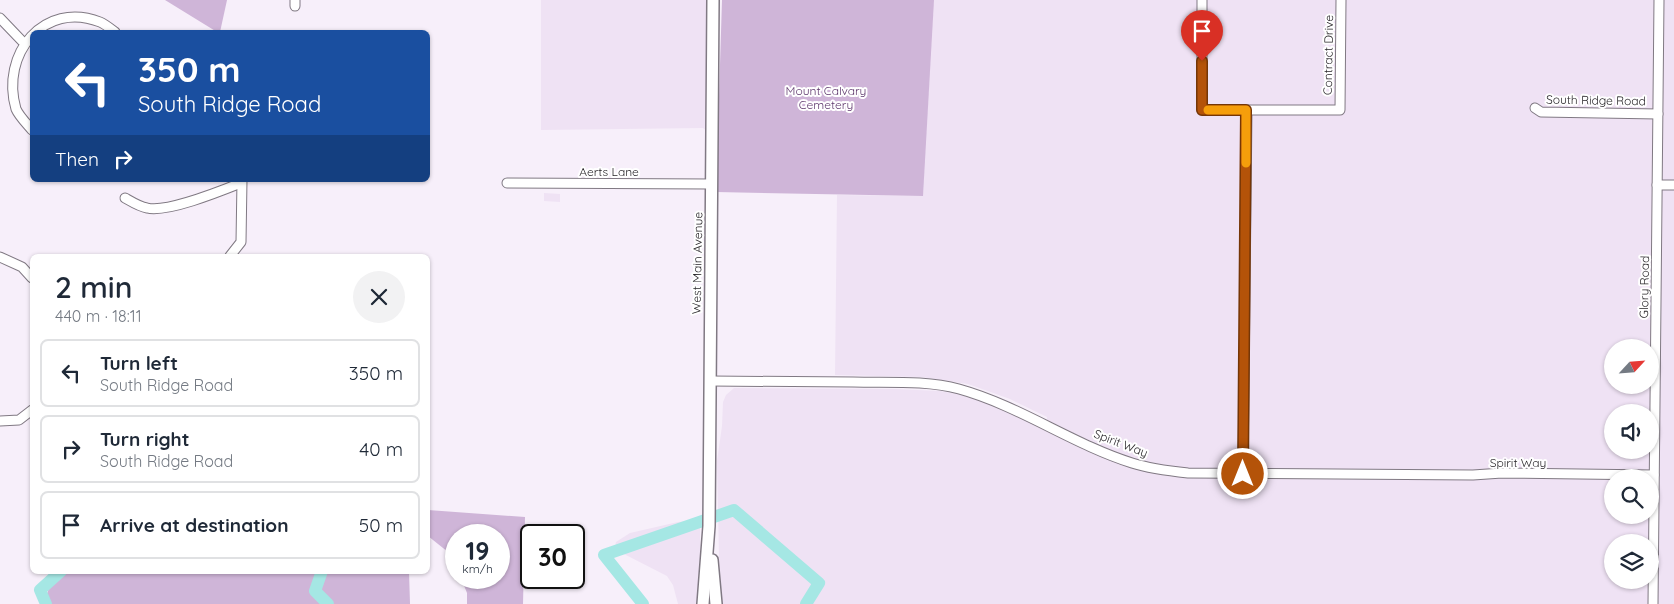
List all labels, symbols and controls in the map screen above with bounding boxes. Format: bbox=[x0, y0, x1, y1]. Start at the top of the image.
pin bbox=[1181, 10, 1223, 61]
street label: Contract Drive bbox=[1320, 15, 1336, 95]
icon: arrive bbox=[1188, 17, 1216, 45]
text: 350 m bbox=[138, 47, 241, 91]
icon: left bbox=[55, 50, 120, 115]
park label: Mount Calvary Cemetery bbox=[786, 83, 866, 112]
text: South Ridge Road bbox=[138, 90, 321, 118]
street label: South Ridge Road bbox=[1546, 92, 1646, 108]
icon: right bbox=[109, 145, 137, 173]
text: Then bbox=[55, 147, 99, 171]
street label: Aerts Lane bbox=[579, 164, 639, 179]
street label: West Main Avenue bbox=[689, 212, 705, 314]
street label: Glory Road bbox=[1636, 256, 1652, 318]
text: 2 min bbox=[55, 268, 132, 306]
button: close bbox=[353, 271, 405, 323]
text: 440 m · 18:11 bbox=[55, 306, 142, 326]
north arrow bbox=[1604, 339, 1659, 394]
map controls bbox=[1604, 339, 1659, 589]
text: Turn left bbox=[100, 351, 178, 375]
icon: left bbox=[57, 359, 85, 387]
text: 350 m bbox=[349, 361, 403, 385]
text: South Ridge Road bbox=[100, 375, 233, 395]
button: sound bbox=[1604, 404, 1659, 459]
street label: Spirit Way bbox=[1092, 426, 1150, 460]
text: Turn right bbox=[100, 427, 189, 451]
icon: right bbox=[57, 435, 85, 463]
text: 40 m bbox=[359, 437, 403, 461]
position arrow bbox=[1216, 447, 1268, 499]
text: South Ridge Road bbox=[100, 451, 233, 471]
street label: Spirit Way bbox=[1490, 455, 1546, 470]
button: search bbox=[1604, 469, 1659, 524]
icon: arrive bbox=[57, 511, 85, 539]
text: Arrive at destination bbox=[100, 513, 289, 537]
text: 50 m bbox=[359, 513, 403, 537]
speed limit sign: 30 bbox=[520, 524, 585, 589]
button: layers bbox=[1604, 534, 1659, 589]
text: 19 bbox=[466, 535, 489, 566]
text: km/h bbox=[462, 561, 493, 576]

